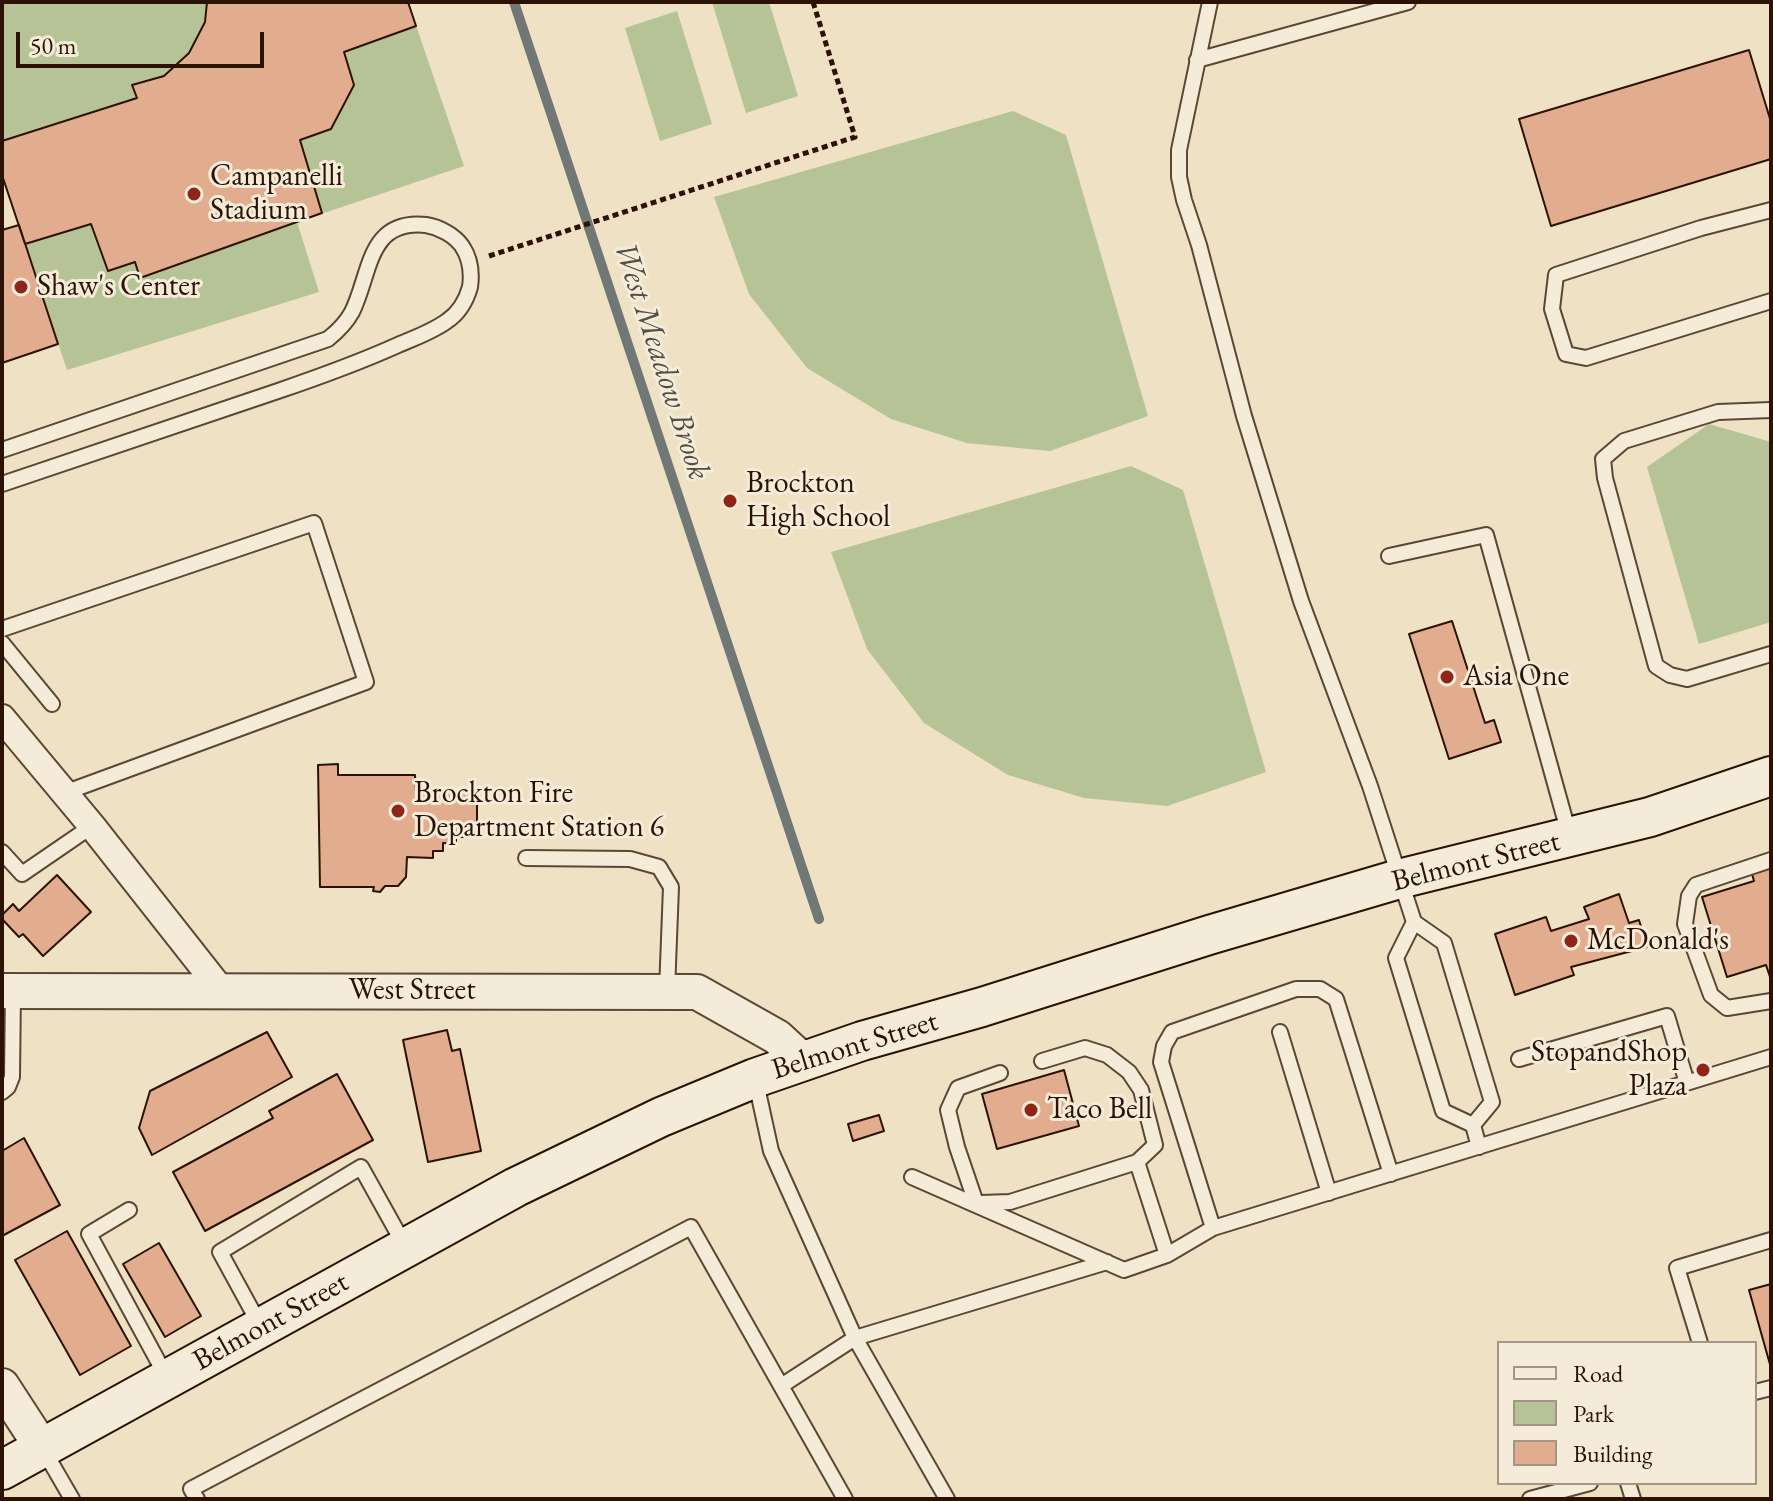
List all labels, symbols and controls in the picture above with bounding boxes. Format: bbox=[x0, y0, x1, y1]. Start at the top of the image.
scale bar bbox=[20, 16, 268, 66]
text: 50 m bbox=[30, 30, 77, 61]
place label: Campanelli Stadium bbox=[210, 159, 343, 230]
marker: Campanelli Stadium bbox=[185, 185, 203, 203]
water label: West Meadow Brook bbox=[604, 237, 718, 485]
place label: Shaw's Center bbox=[37, 269, 200, 305]
marker: Shaw's Center bbox=[12, 278, 30, 296]
place label: Brockton High School bbox=[746, 466, 890, 536]
marker: Brockton High School bbox=[721, 492, 739, 510]
place label: Asia One bbox=[1463, 659, 1569, 695]
marker: Asia One bbox=[1438, 668, 1456, 686]
place label: Brockton Fire Department Station 6 bbox=[414, 776, 664, 846]
marker: Brockton Fire Department Station 6 bbox=[389, 802, 407, 820]
street label: Belmont Street bbox=[1388, 824, 1564, 900]
place label: McDonald's bbox=[1587, 923, 1729, 959]
marker: McDonald's bbox=[1562, 932, 1580, 950]
street label: West Street bbox=[348, 973, 476, 1009]
street label: Belmont Street bbox=[768, 1004, 942, 1088]
place label: StopandShop Plaza bbox=[1531, 1035, 1687, 1106]
marker: StopandShop Plaza bbox=[1694, 1061, 1712, 1079]
place label: Taco Bell bbox=[1047, 1092, 1152, 1128]
marker: Taco Bell bbox=[1022, 1101, 1040, 1119]
street label: Belmont Street bbox=[187, 1265, 355, 1379]
legend bbox=[1497, 1341, 1757, 1485]
text: Road bbox=[1573, 1358, 1623, 1389]
text: Park bbox=[1573, 1398, 1614, 1429]
text: Building bbox=[1573, 1438, 1653, 1469]

